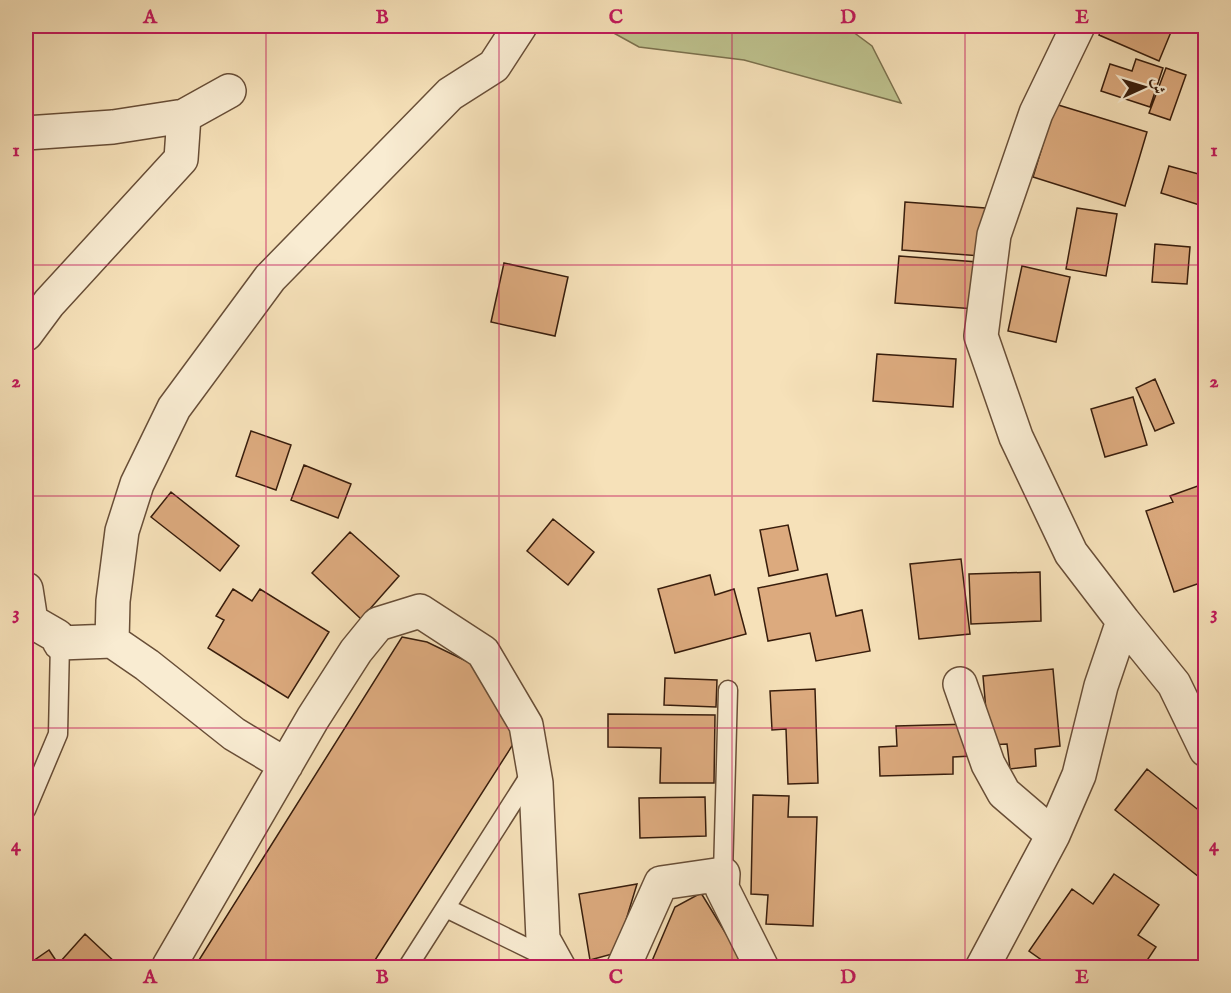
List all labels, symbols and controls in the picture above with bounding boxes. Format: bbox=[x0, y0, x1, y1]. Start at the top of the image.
text: A bbox=[142, 5, 158, 30]
text: B bbox=[375, 5, 389, 30]
text: C bbox=[609, 5, 623, 30]
text: D bbox=[840, 5, 856, 30]
text: E bbox=[1075, 5, 1089, 30]
north arrow bbox=[1114, 57, 1174, 117]
text: ش bbox=[1146, 77, 1167, 95]
text: 1 bbox=[12, 138, 20, 163]
text: 1 bbox=[1210, 138, 1218, 163]
text: 2 bbox=[11, 369, 21, 394]
text: 2 bbox=[1209, 369, 1219, 394]
text: 3 bbox=[12, 601, 20, 626]
text: 3 bbox=[1210, 601, 1218, 626]
text: 4 bbox=[11, 833, 22, 858]
text: 4 bbox=[1209, 833, 1220, 858]
text: A bbox=[142, 965, 158, 990]
text: B bbox=[375, 965, 389, 990]
text: C bbox=[609, 965, 623, 990]
text: D bbox=[840, 965, 856, 990]
text: E bbox=[1075, 965, 1089, 990]

